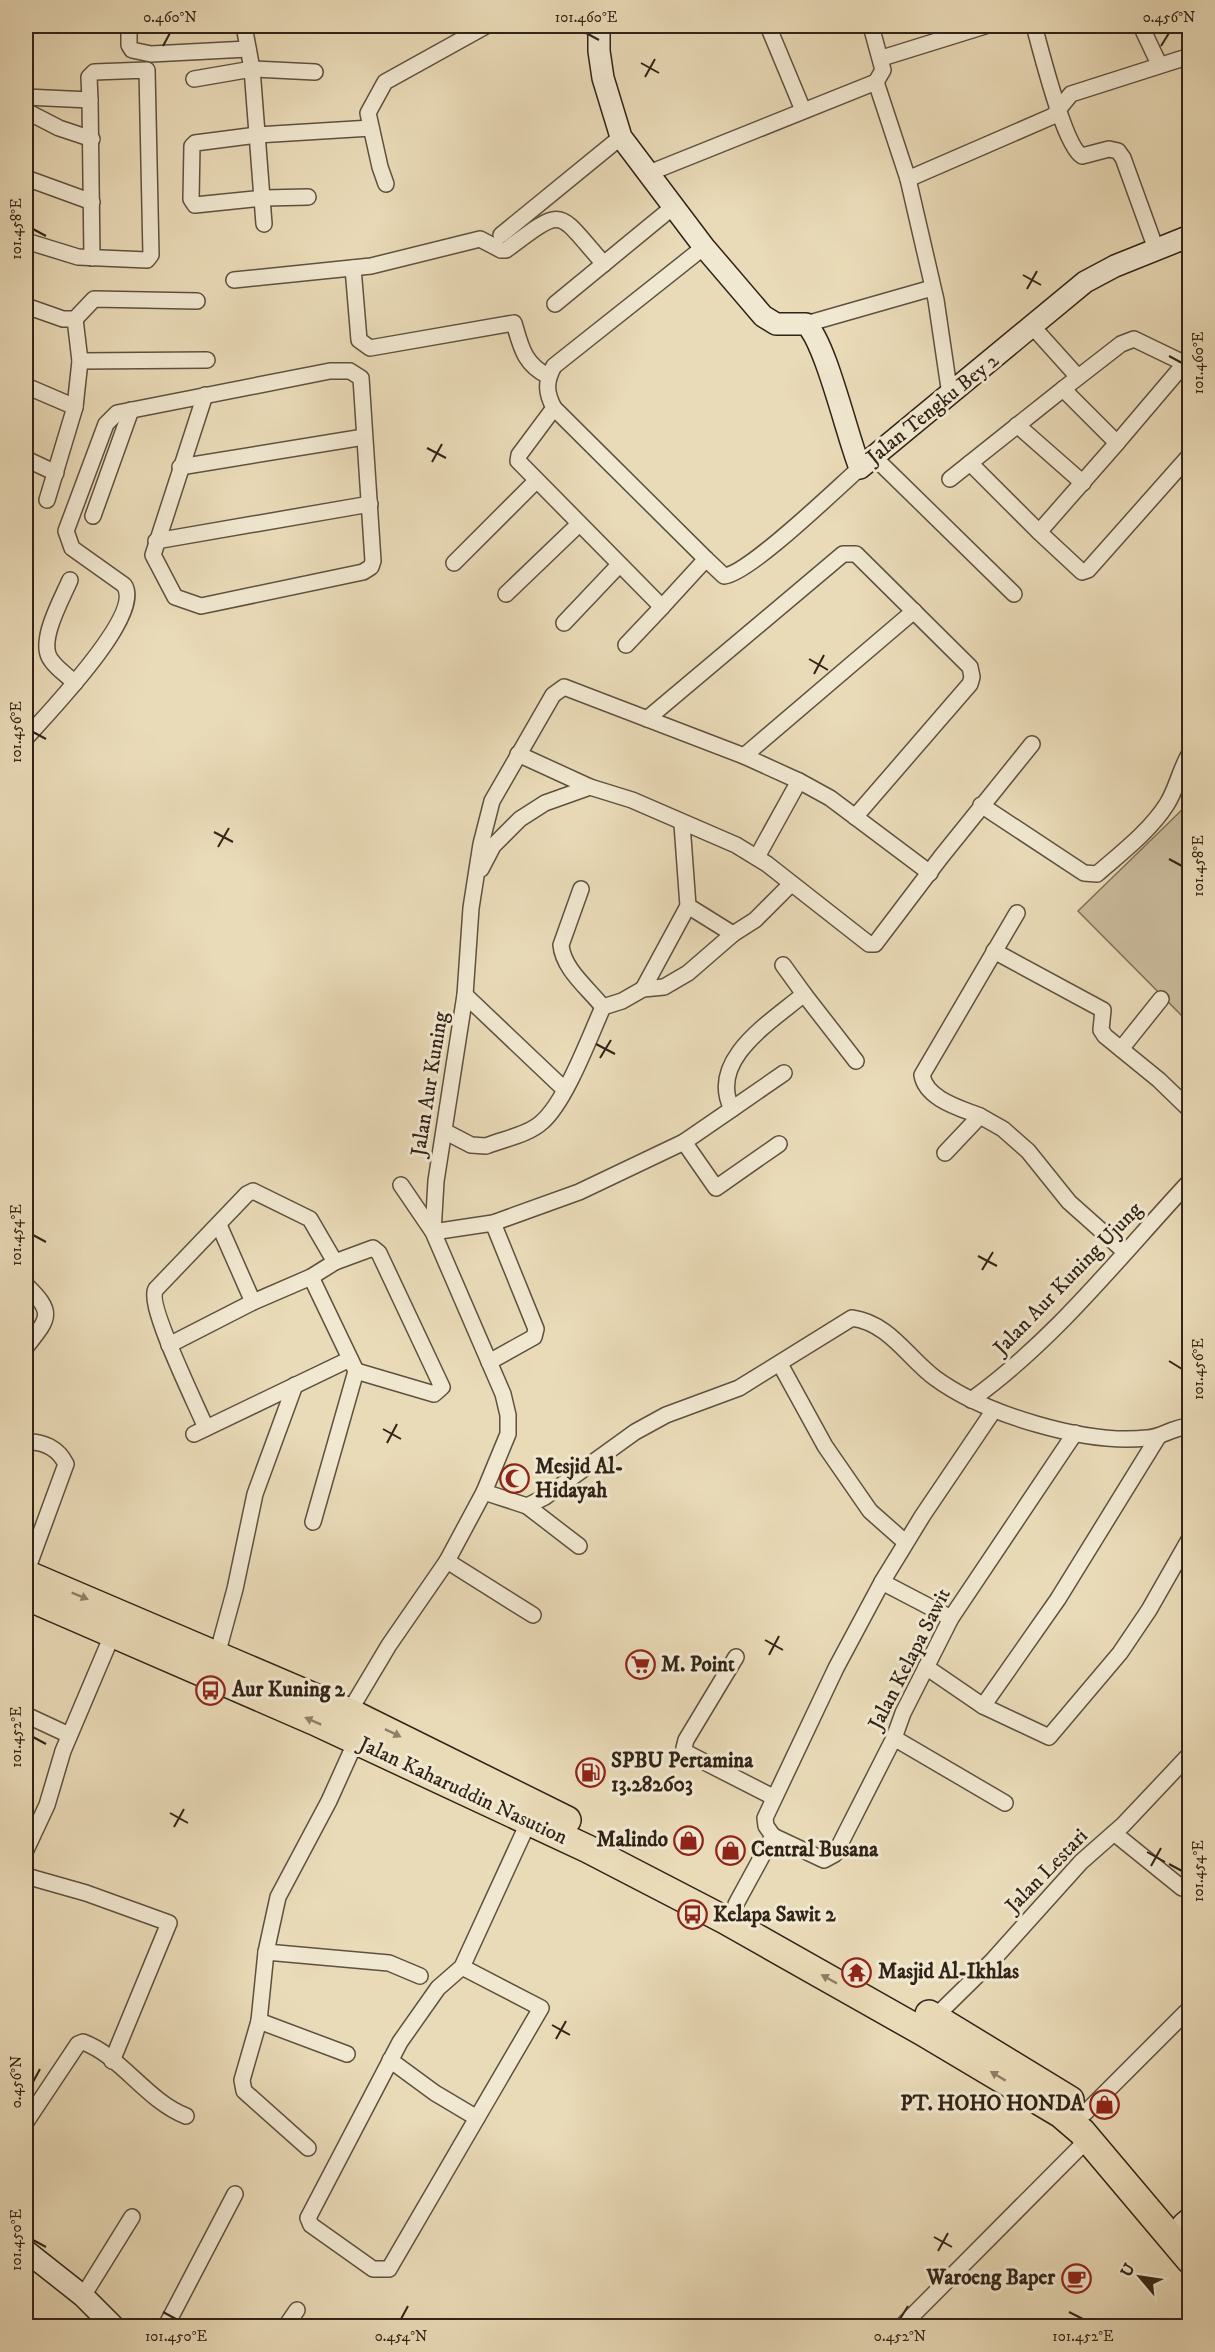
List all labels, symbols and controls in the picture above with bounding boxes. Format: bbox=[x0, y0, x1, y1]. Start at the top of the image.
text: 0.460°N bbox=[143, 8, 197, 27]
text: 101.460°E bbox=[555, 8, 618, 27]
text: 0.456°N bbox=[1143, 8, 1195, 27]
text: 101.458°E bbox=[7, 198, 26, 260]
text: 101.460°E bbox=[1189, 331, 1208, 394]
street label: Jalan Tengku Bey 2 bbox=[860, 347, 1005, 472]
text: 101.456°E bbox=[7, 701, 26, 763]
text: 101.458°E bbox=[1189, 835, 1208, 897]
street label: Jalan Aur Kuning bbox=[405, 1009, 454, 1160]
street label: Jalan Aur Kuning Ujung bbox=[987, 1197, 1148, 1362]
text: 101.454°E bbox=[7, 1204, 26, 1266]
text: 101.456°E bbox=[1189, 1338, 1208, 1400]
place label: Mesjid Al- Hidayah bbox=[535, 1454, 623, 1504]
mosque icon: Mesjid Al- Hidayah bbox=[498, 1463, 530, 1495]
street label: Jalan Kelapa Sawit bbox=[862, 1584, 957, 1736]
one-way arrow bbox=[71, 1592, 89, 1601]
supermarket icon: M. Point bbox=[624, 1649, 656, 1681]
place label: M. Point bbox=[661, 1652, 735, 1678]
bus stop icon: Aur Kuning 2 bbox=[195, 1674, 227, 1706]
place label: Aur Kuning 2 bbox=[231, 1677, 346, 1703]
text: 101.452°E bbox=[7, 1706, 26, 1768]
one-way arrow bbox=[304, 1716, 322, 1726]
one-way arrow bbox=[385, 1728, 402, 1737]
street label: Jalan Kaharuddin Nasution bbox=[353, 1730, 571, 1851]
place label: SPBU Pertamina 13.282603 bbox=[611, 1748, 754, 1798]
fuel station icon: SPBU Pertamina 13.282603 bbox=[574, 1757, 606, 1789]
street label: Jalan Lestari bbox=[999, 1823, 1094, 1920]
shop icon: Malindo bbox=[673, 1824, 705, 1856]
place label: Malindo bbox=[597, 1827, 668, 1853]
shop icon: Central Busana bbox=[714, 1834, 746, 1866]
place label: Central Busana bbox=[751, 1837, 879, 1863]
text: 101.454°E bbox=[1189, 1840, 1208, 1902]
bus stop icon: Kelapa Sawit 2 bbox=[676, 1899, 708, 1931]
place label: Kelapa Sawit 2 bbox=[713, 1902, 836, 1928]
temple icon: Masjid Al-Ikhlas bbox=[841, 1956, 873, 1988]
place label: Masjid Al-Ikhlas bbox=[878, 1959, 1019, 1986]
one-way arrow bbox=[821, 1973, 837, 1984]
text: 0.456°N bbox=[7, 2056, 26, 2108]
one-way arrow bbox=[990, 2071, 1006, 2082]
shop icon: PT. HOHO HONDA bbox=[1089, 2088, 1121, 2120]
place label: PT. HOHO HONDA bbox=[900, 2091, 1085, 2117]
text: 101.450°E bbox=[7, 2209, 26, 2271]
north arrow bbox=[1110, 2247, 1170, 2307]
text: U bbox=[1116, 2259, 1140, 2280]
cafe icon: Waroeng Baper bbox=[1060, 2262, 1092, 2294]
place label: Waroeng Baper bbox=[925, 2265, 1056, 2291]
text: 101.450°E bbox=[145, 2327, 207, 2346]
text: 0.454°N bbox=[375, 2327, 427, 2346]
text: 0.452°N bbox=[874, 2327, 926, 2346]
text: 101.452°E bbox=[1052, 2327, 1114, 2346]

